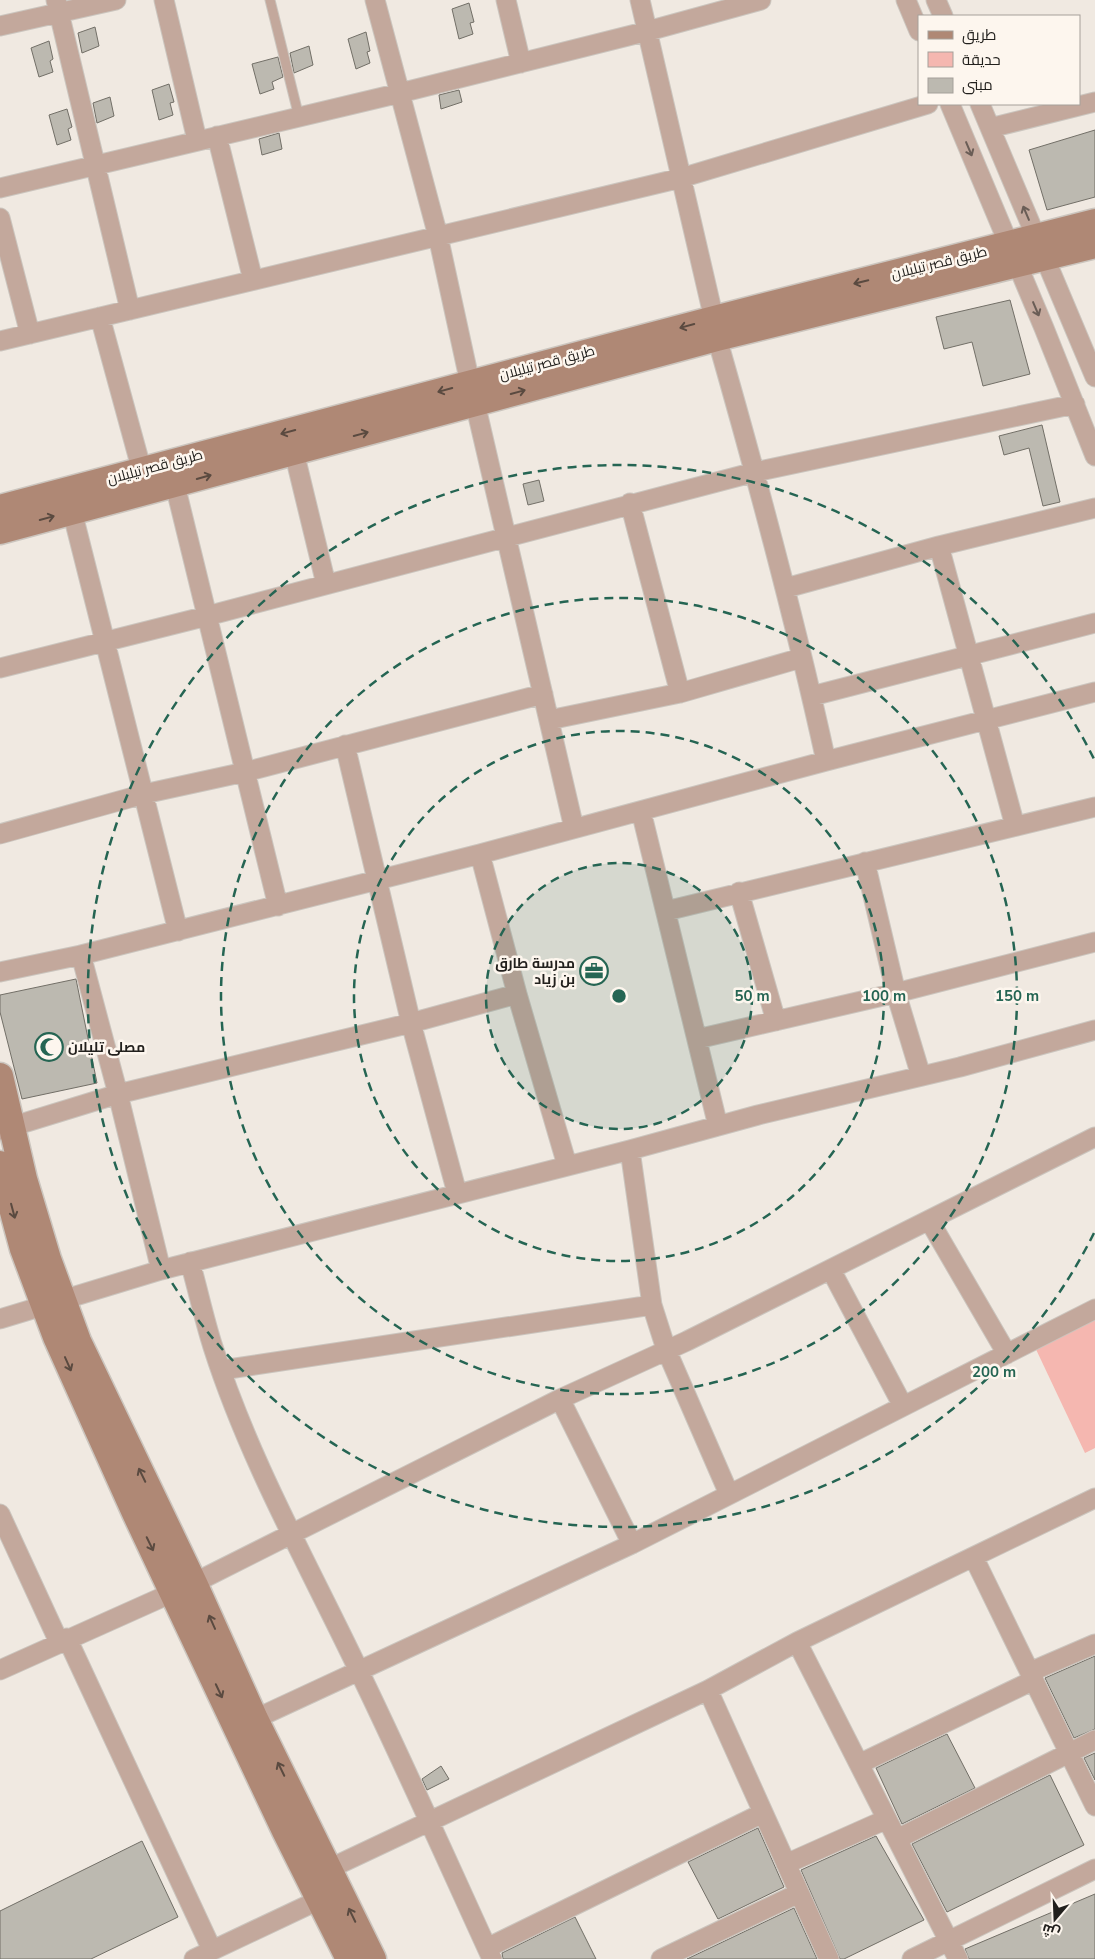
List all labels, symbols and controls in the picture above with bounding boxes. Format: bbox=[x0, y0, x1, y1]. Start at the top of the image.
legend bbox=[918, 15, 1080, 105]
text: طريق bbox=[962, 25, 996, 45]
text: حديقة bbox=[962, 50, 1001, 70]
text: مبنى bbox=[962, 75, 993, 95]
one-way arrow bbox=[965, 141, 974, 156]
one-way arrow bbox=[1020, 206, 1030, 221]
street label: طريق قصر تيليلان bbox=[889, 242, 989, 284]
one-way arrow bbox=[854, 278, 870, 287]
one-way arrow bbox=[1032, 301, 1042, 316]
one-way arrow bbox=[679, 322, 695, 331]
street label: طريق قصر تيليلان bbox=[497, 341, 597, 385]
one-way arrow bbox=[438, 386, 454, 395]
one-way arrow bbox=[509, 386, 525, 396]
one-way arrow bbox=[280, 427, 296, 437]
one-way arrow bbox=[353, 429, 369, 438]
street label: طريق قصر تيليلان bbox=[105, 445, 205, 489]
one-way arrow bbox=[196, 472, 212, 481]
one-way arrow bbox=[39, 513, 55, 522]
place label: مدرسة طارق بن زياد bbox=[495, 954, 575, 989]
office icon: مدرسة طارق بن زياد bbox=[579, 956, 609, 986]
text: 50 m bbox=[734, 986, 770, 1006]
text: 100 m bbox=[862, 986, 906, 1006]
text: 150 m bbox=[995, 986, 1039, 1006]
centre of rings bbox=[610, 987, 628, 1005]
mosque icon: مصلى تليلان bbox=[34, 1032, 64, 1062]
place label: مصلى تليلان bbox=[68, 1038, 145, 1057]
one-way arrow bbox=[9, 1203, 18, 1219]
one-way arrow bbox=[63, 1356, 73, 1371]
text: 200 m bbox=[972, 1362, 1016, 1382]
one-way arrow bbox=[137, 1468, 146, 1483]
one-way arrow bbox=[145, 1536, 155, 1551]
one-way arrow bbox=[206, 1615, 216, 1630]
one-way arrow bbox=[214, 1683, 224, 1698]
one-way arrow bbox=[275, 1762, 285, 1777]
north arrow bbox=[1030, 1894, 1080, 1944]
one-way arrow bbox=[347, 1908, 356, 1923]
text: ش bbox=[1039, 1919, 1063, 1943]

